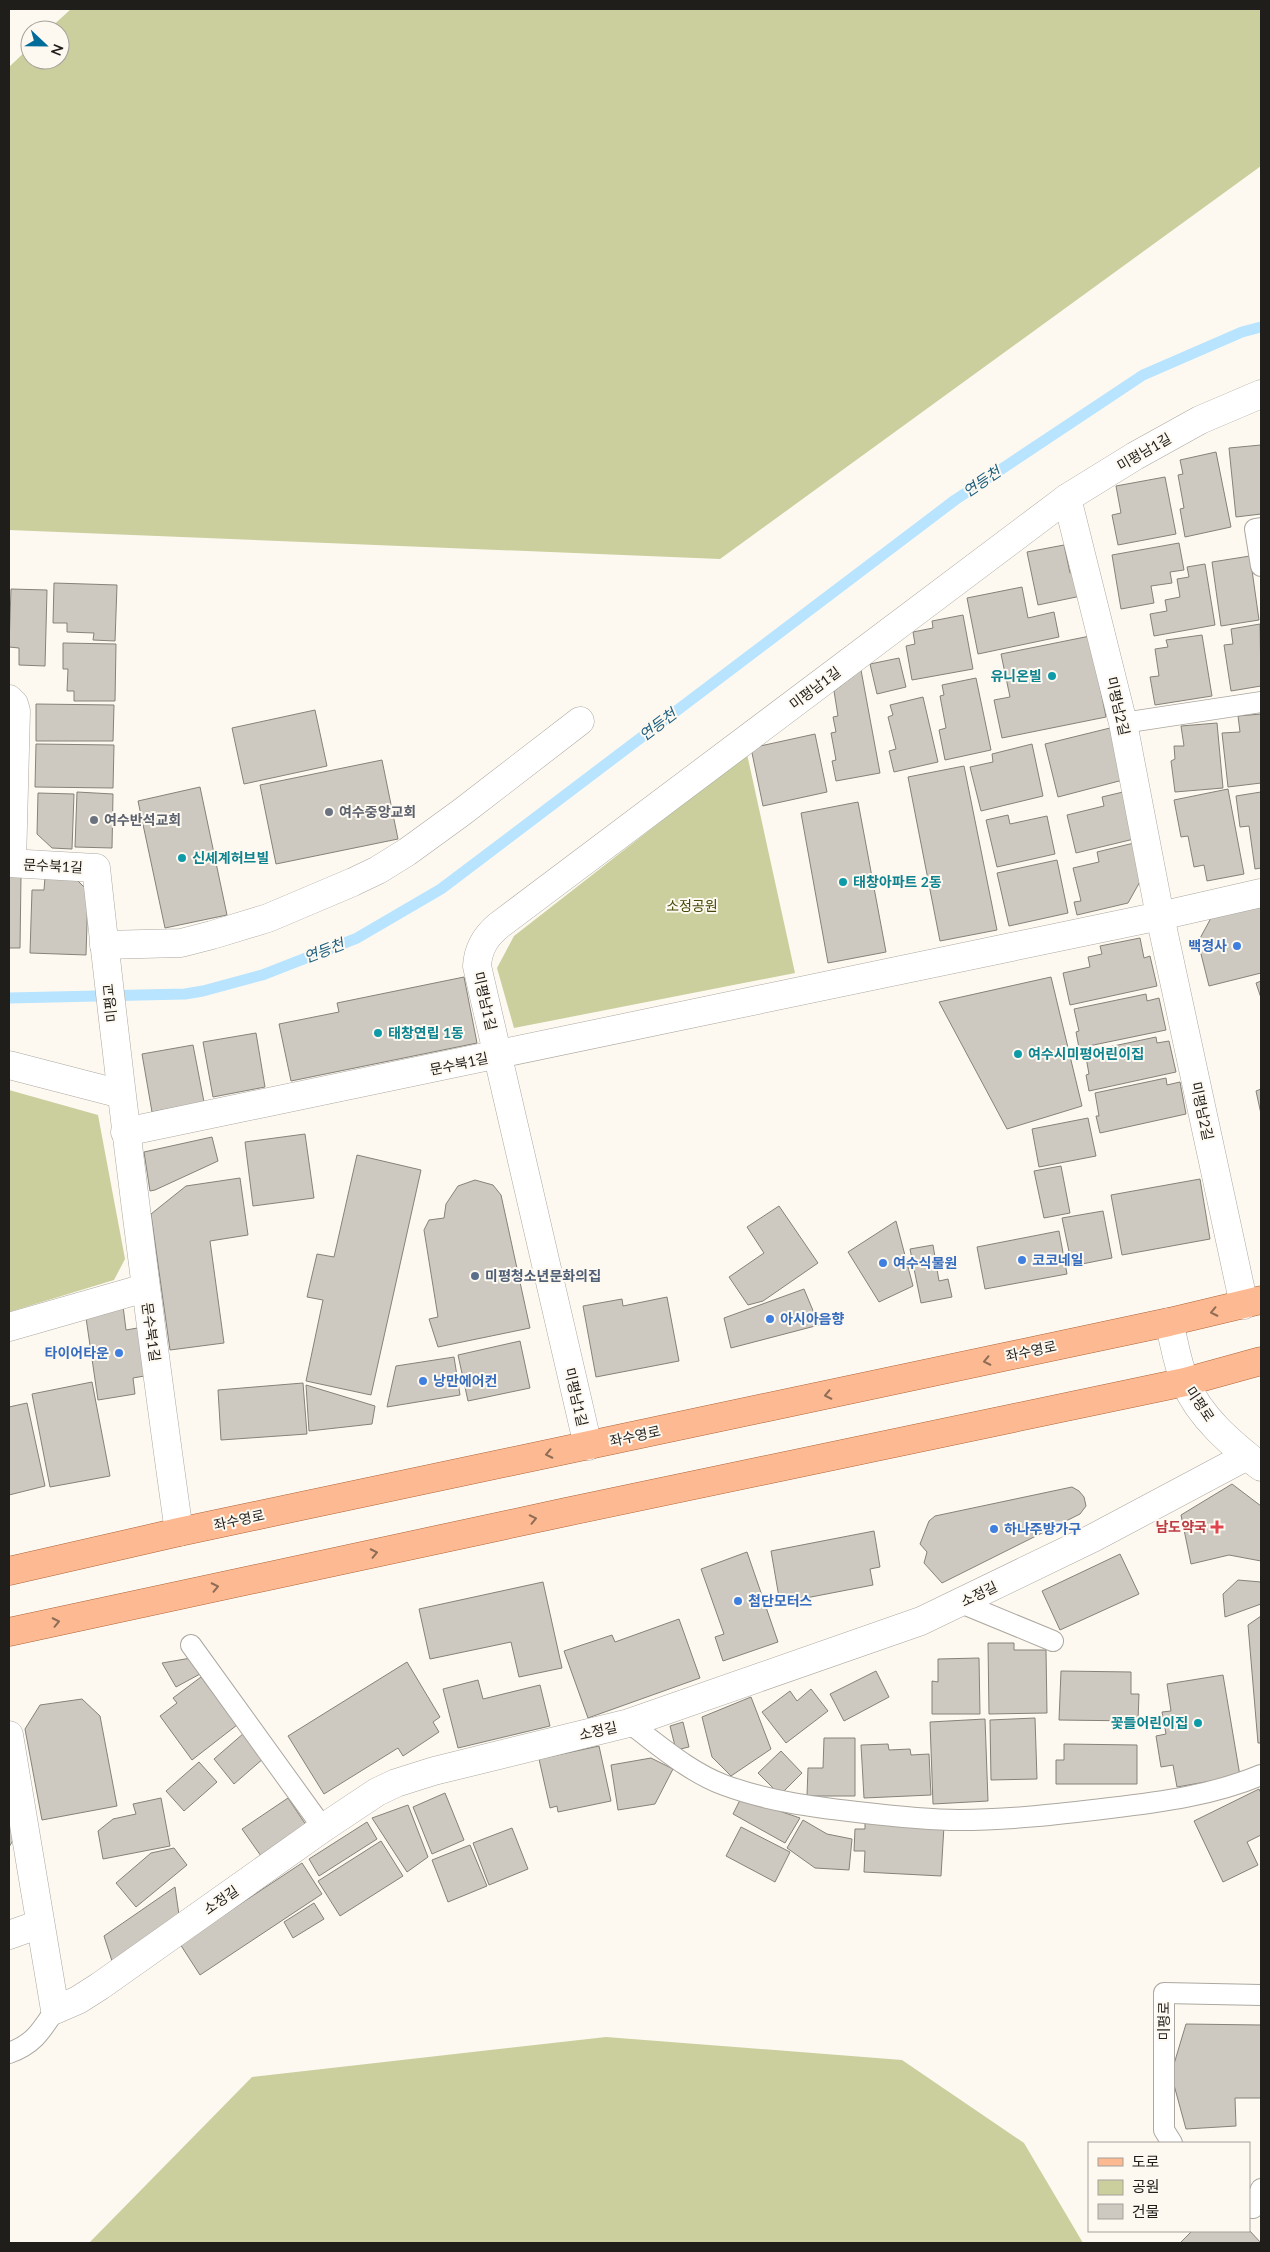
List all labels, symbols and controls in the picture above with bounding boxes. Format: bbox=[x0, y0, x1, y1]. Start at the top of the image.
north arrow bbox=[20, 20, 70, 70]
text: N bbox=[48, 42, 67, 58]
street label: 미평남1길 bbox=[1114, 429, 1174, 474]
water label: 연등천 bbox=[959, 461, 1005, 500]
street label: 미평남1길 bbox=[786, 663, 844, 712]
place label: 유니온빌 bbox=[990, 667, 1042, 684]
marker: 유니온빌 bbox=[1046, 670, 1058, 682]
street label: 미평남2길 bbox=[1103, 675, 1133, 737]
water label: 연등천 bbox=[635, 703, 681, 744]
place label: 여수중앙교회 bbox=[339, 803, 416, 820]
marker: 여수중앙교회 bbox=[323, 806, 335, 818]
place label: 여수반석교회 bbox=[104, 811, 181, 828]
marker: 여수반석교회 bbox=[88, 814, 100, 826]
place label: 신세계허브빌 bbox=[192, 849, 269, 866]
marker: 신세계허브빌 bbox=[176, 852, 188, 864]
street label: 문수북1길 bbox=[23, 855, 83, 876]
place label: 태창아파트 2동 bbox=[853, 873, 942, 890]
marker: 태창아파트 2동 bbox=[837, 876, 849, 888]
park label: 소정공원 bbox=[666, 897, 718, 914]
water label: 연등천 bbox=[301, 933, 348, 966]
place label: 백경사 bbox=[1188, 937, 1227, 954]
marker: 백경사 bbox=[1231, 940, 1243, 952]
street label: 미평남1길 bbox=[470, 970, 500, 1032]
street label: 미평교 bbox=[99, 983, 120, 1023]
place label: 태창연립 1동 bbox=[388, 1024, 464, 1041]
marker: 태창연립 1동 bbox=[372, 1027, 384, 1039]
place label: 여수시미평어린이집 bbox=[1028, 1045, 1144, 1062]
marker: 여수시미평어린이집 bbox=[1012, 1048, 1024, 1060]
street label: 문수북1길 bbox=[428, 1049, 490, 1078]
street label: 미평남2길 bbox=[1188, 1080, 1217, 1142]
place label: 코코네일 bbox=[1032, 1251, 1084, 1268]
place label: 여수식물원 bbox=[893, 1254, 957, 1271]
marker: 코코네일 bbox=[1016, 1254, 1028, 1266]
marker: 여수식물원 bbox=[877, 1257, 889, 1269]
place label: 미평청소년문화의집 bbox=[485, 1267, 601, 1284]
marker: 미평청소년문화의집 bbox=[469, 1270, 481, 1282]
street label: 문수북1길 bbox=[139, 1301, 164, 1363]
one-way arrow bbox=[1210, 1306, 1219, 1317]
place label: 아시아음향 bbox=[780, 1310, 845, 1327]
marker: 아시아음향 bbox=[764, 1313, 776, 1325]
street label: 좌수영로 bbox=[1004, 1337, 1058, 1364]
place label: 타이어타운 bbox=[45, 1344, 109, 1361]
marker: 타이어타운 bbox=[113, 1347, 125, 1359]
one-way arrow bbox=[982, 1355, 991, 1366]
street label: 미평남1길 bbox=[561, 1366, 591, 1428]
place label: 낭만에어컨 bbox=[433, 1372, 497, 1389]
marker: 낭만에어컨 bbox=[417, 1375, 429, 1387]
street label: 미평로 bbox=[1183, 1383, 1218, 1425]
one-way arrow bbox=[823, 1389, 832, 1400]
street label: 좌수영로 bbox=[608, 1422, 662, 1449]
one-way arrow bbox=[545, 1448, 554, 1459]
street label: 좌수영로 bbox=[212, 1506, 266, 1533]
one-way arrow bbox=[528, 1514, 537, 1525]
place label: 남도약국 bbox=[1155, 1518, 1207, 1535]
place label: 하나주방가구 bbox=[1004, 1520, 1081, 1537]
marker: 남도약국 bbox=[1211, 1521, 1223, 1533]
marker: 하나주방가구 bbox=[988, 1523, 1000, 1535]
one-way arrow bbox=[370, 1548, 378, 1559]
street label: 소정길 bbox=[958, 1577, 1000, 1610]
one-way arrow bbox=[211, 1582, 220, 1593]
place label: 첨단모터스 bbox=[748, 1592, 813, 1609]
marker: 첨단모터스 bbox=[732, 1595, 744, 1607]
one-way arrow bbox=[52, 1617, 61, 1628]
place label: 꽃들어린이집 bbox=[1111, 1714, 1188, 1731]
marker: 꽃들어린이집 bbox=[1192, 1717, 1204, 1729]
street label: 소정길 bbox=[577, 1718, 619, 1743]
street label: 소정길 bbox=[200, 1882, 241, 1918]
street label: 미평로 bbox=[1155, 2002, 1172, 2040]
legend bbox=[1088, 2142, 1250, 2232]
text: 도로 bbox=[1132, 2152, 1160, 2170]
text: 공원 bbox=[1132, 2177, 1160, 2195]
text: 건물 bbox=[1132, 2202, 1160, 2220]

